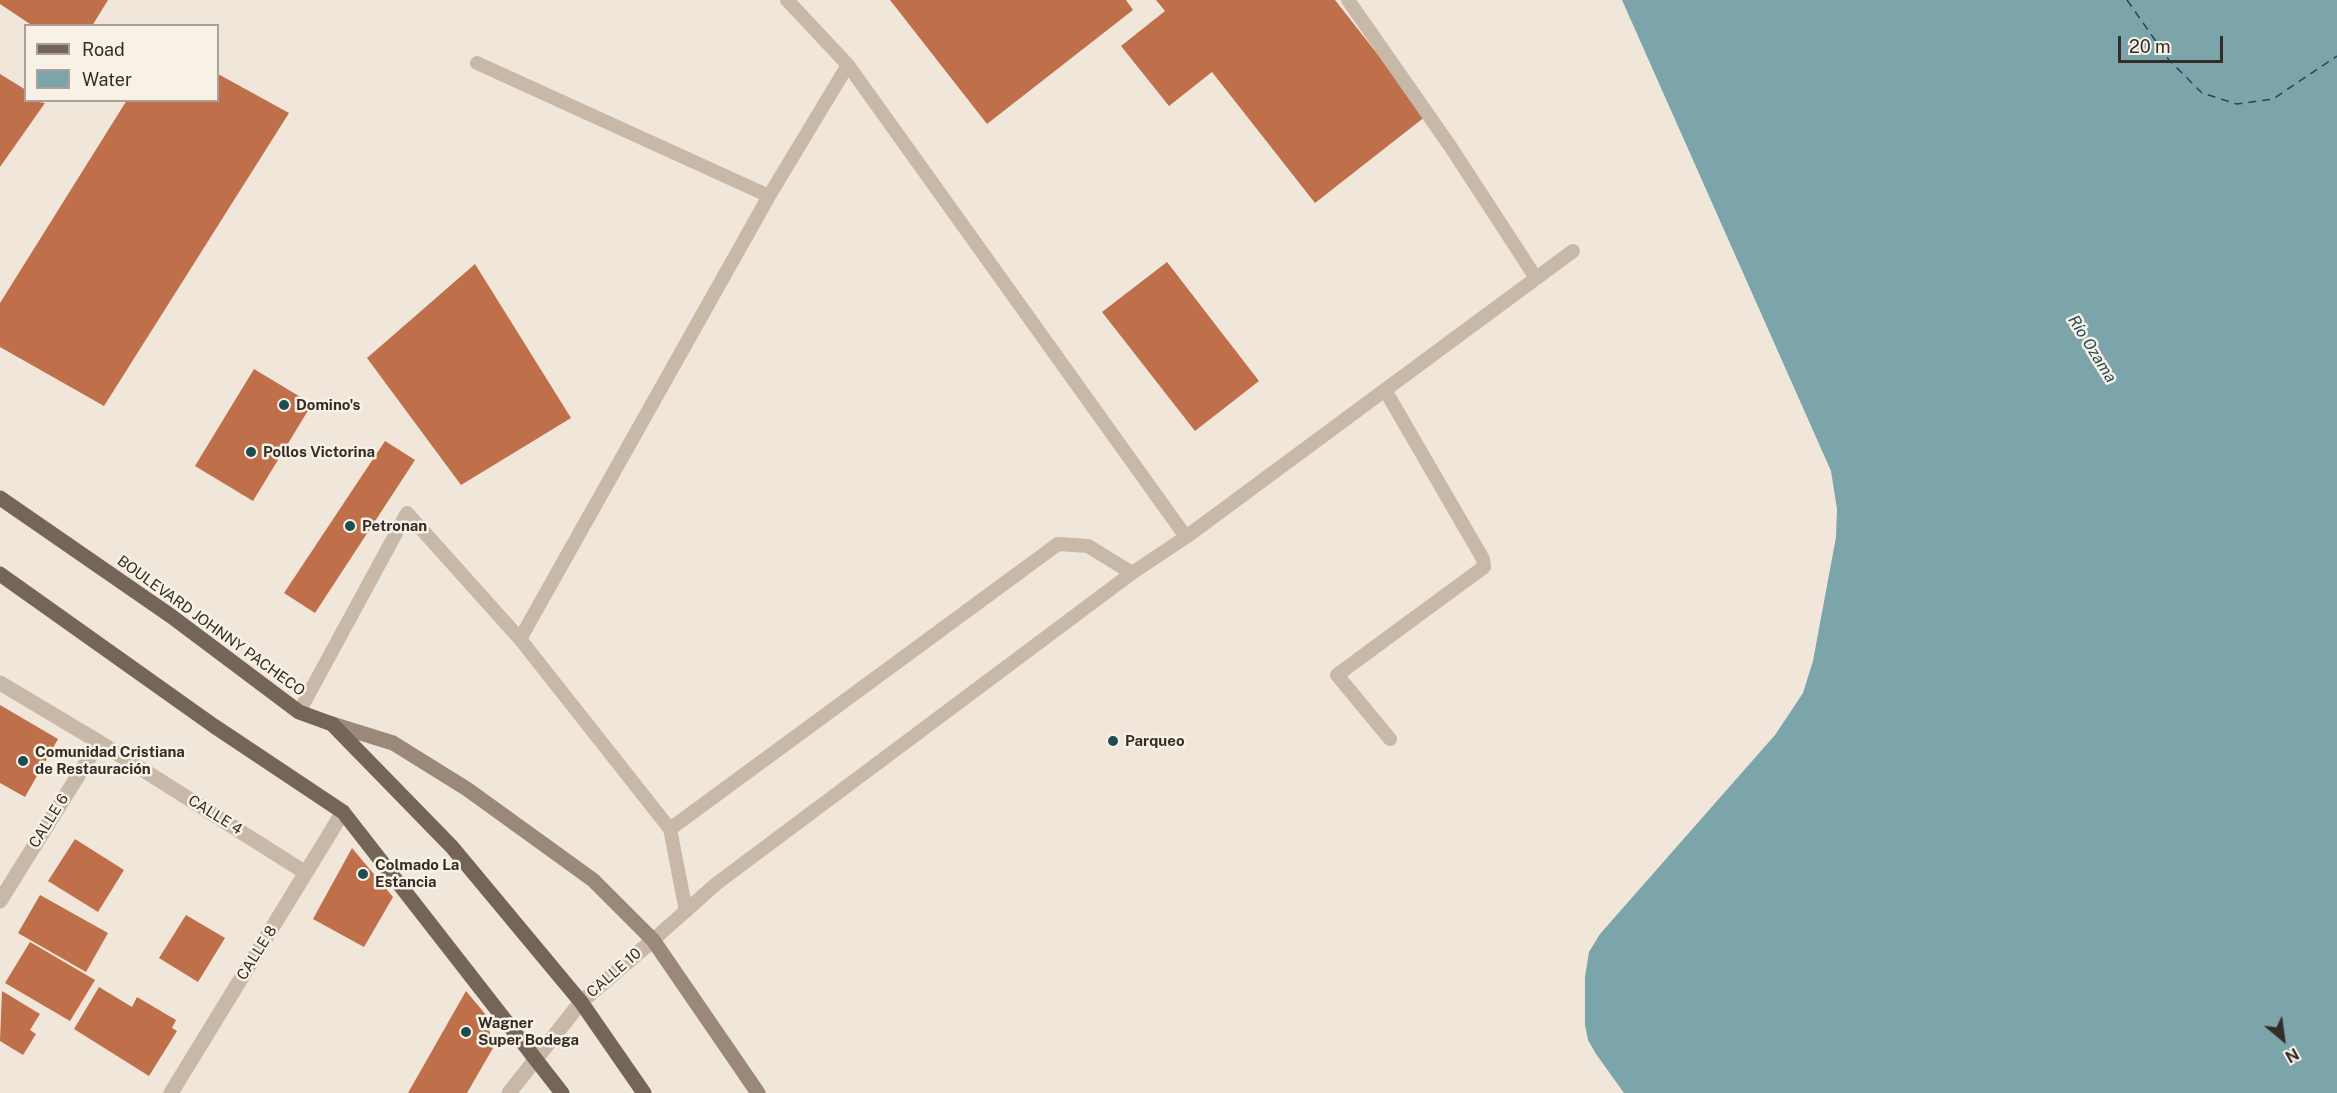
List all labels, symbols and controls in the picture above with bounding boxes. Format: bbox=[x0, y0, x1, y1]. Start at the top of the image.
legend bbox=[24, 24, 219, 102]
scale bar bbox=[2121, 24, 2226, 62]
text: 20 m bbox=[2129, 36, 2171, 57]
text: Road bbox=[82, 39, 125, 60]
text: Water bbox=[82, 69, 132, 90]
water label: Río Ozama bbox=[2064, 312, 2120, 386]
place label: Domino's bbox=[296, 396, 360, 414]
marker: Domino's bbox=[277, 398, 291, 412]
place label: Pollos Victorina bbox=[263, 443, 375, 461]
marker: Pollos Victorina bbox=[244, 445, 258, 459]
place label: Petronan bbox=[362, 517, 427, 535]
marker: Petronan bbox=[343, 519, 357, 533]
street label: BOULEVARD JOHNNY PACHECO bbox=[114, 552, 308, 700]
place label: Parqueo bbox=[1125, 732, 1185, 750]
marker: Parqueo bbox=[1106, 734, 1120, 748]
place label: Comunidad Cristiana de Restauración bbox=[35, 743, 185, 778]
marker: Comunidad Cristiana de Restauración bbox=[16, 754, 30, 768]
street label: CALLE 6 bbox=[25, 791, 73, 851]
street label: CALLE 4 bbox=[185, 791, 245, 839]
place label: Colmado La Estancia bbox=[375, 856, 459, 891]
marker: Colmado La Estancia bbox=[356, 867, 370, 881]
street label: CALLE 8 bbox=[233, 922, 281, 984]
street label: CALLE 10 bbox=[583, 944, 645, 1002]
north arrow bbox=[2253, 1009, 2313, 1069]
place label: Wagner Super Bodega bbox=[478, 1014, 579, 1049]
marker: Wagner Super Bodega bbox=[459, 1025, 473, 1039]
text: N bbox=[2282, 1044, 2302, 1067]

